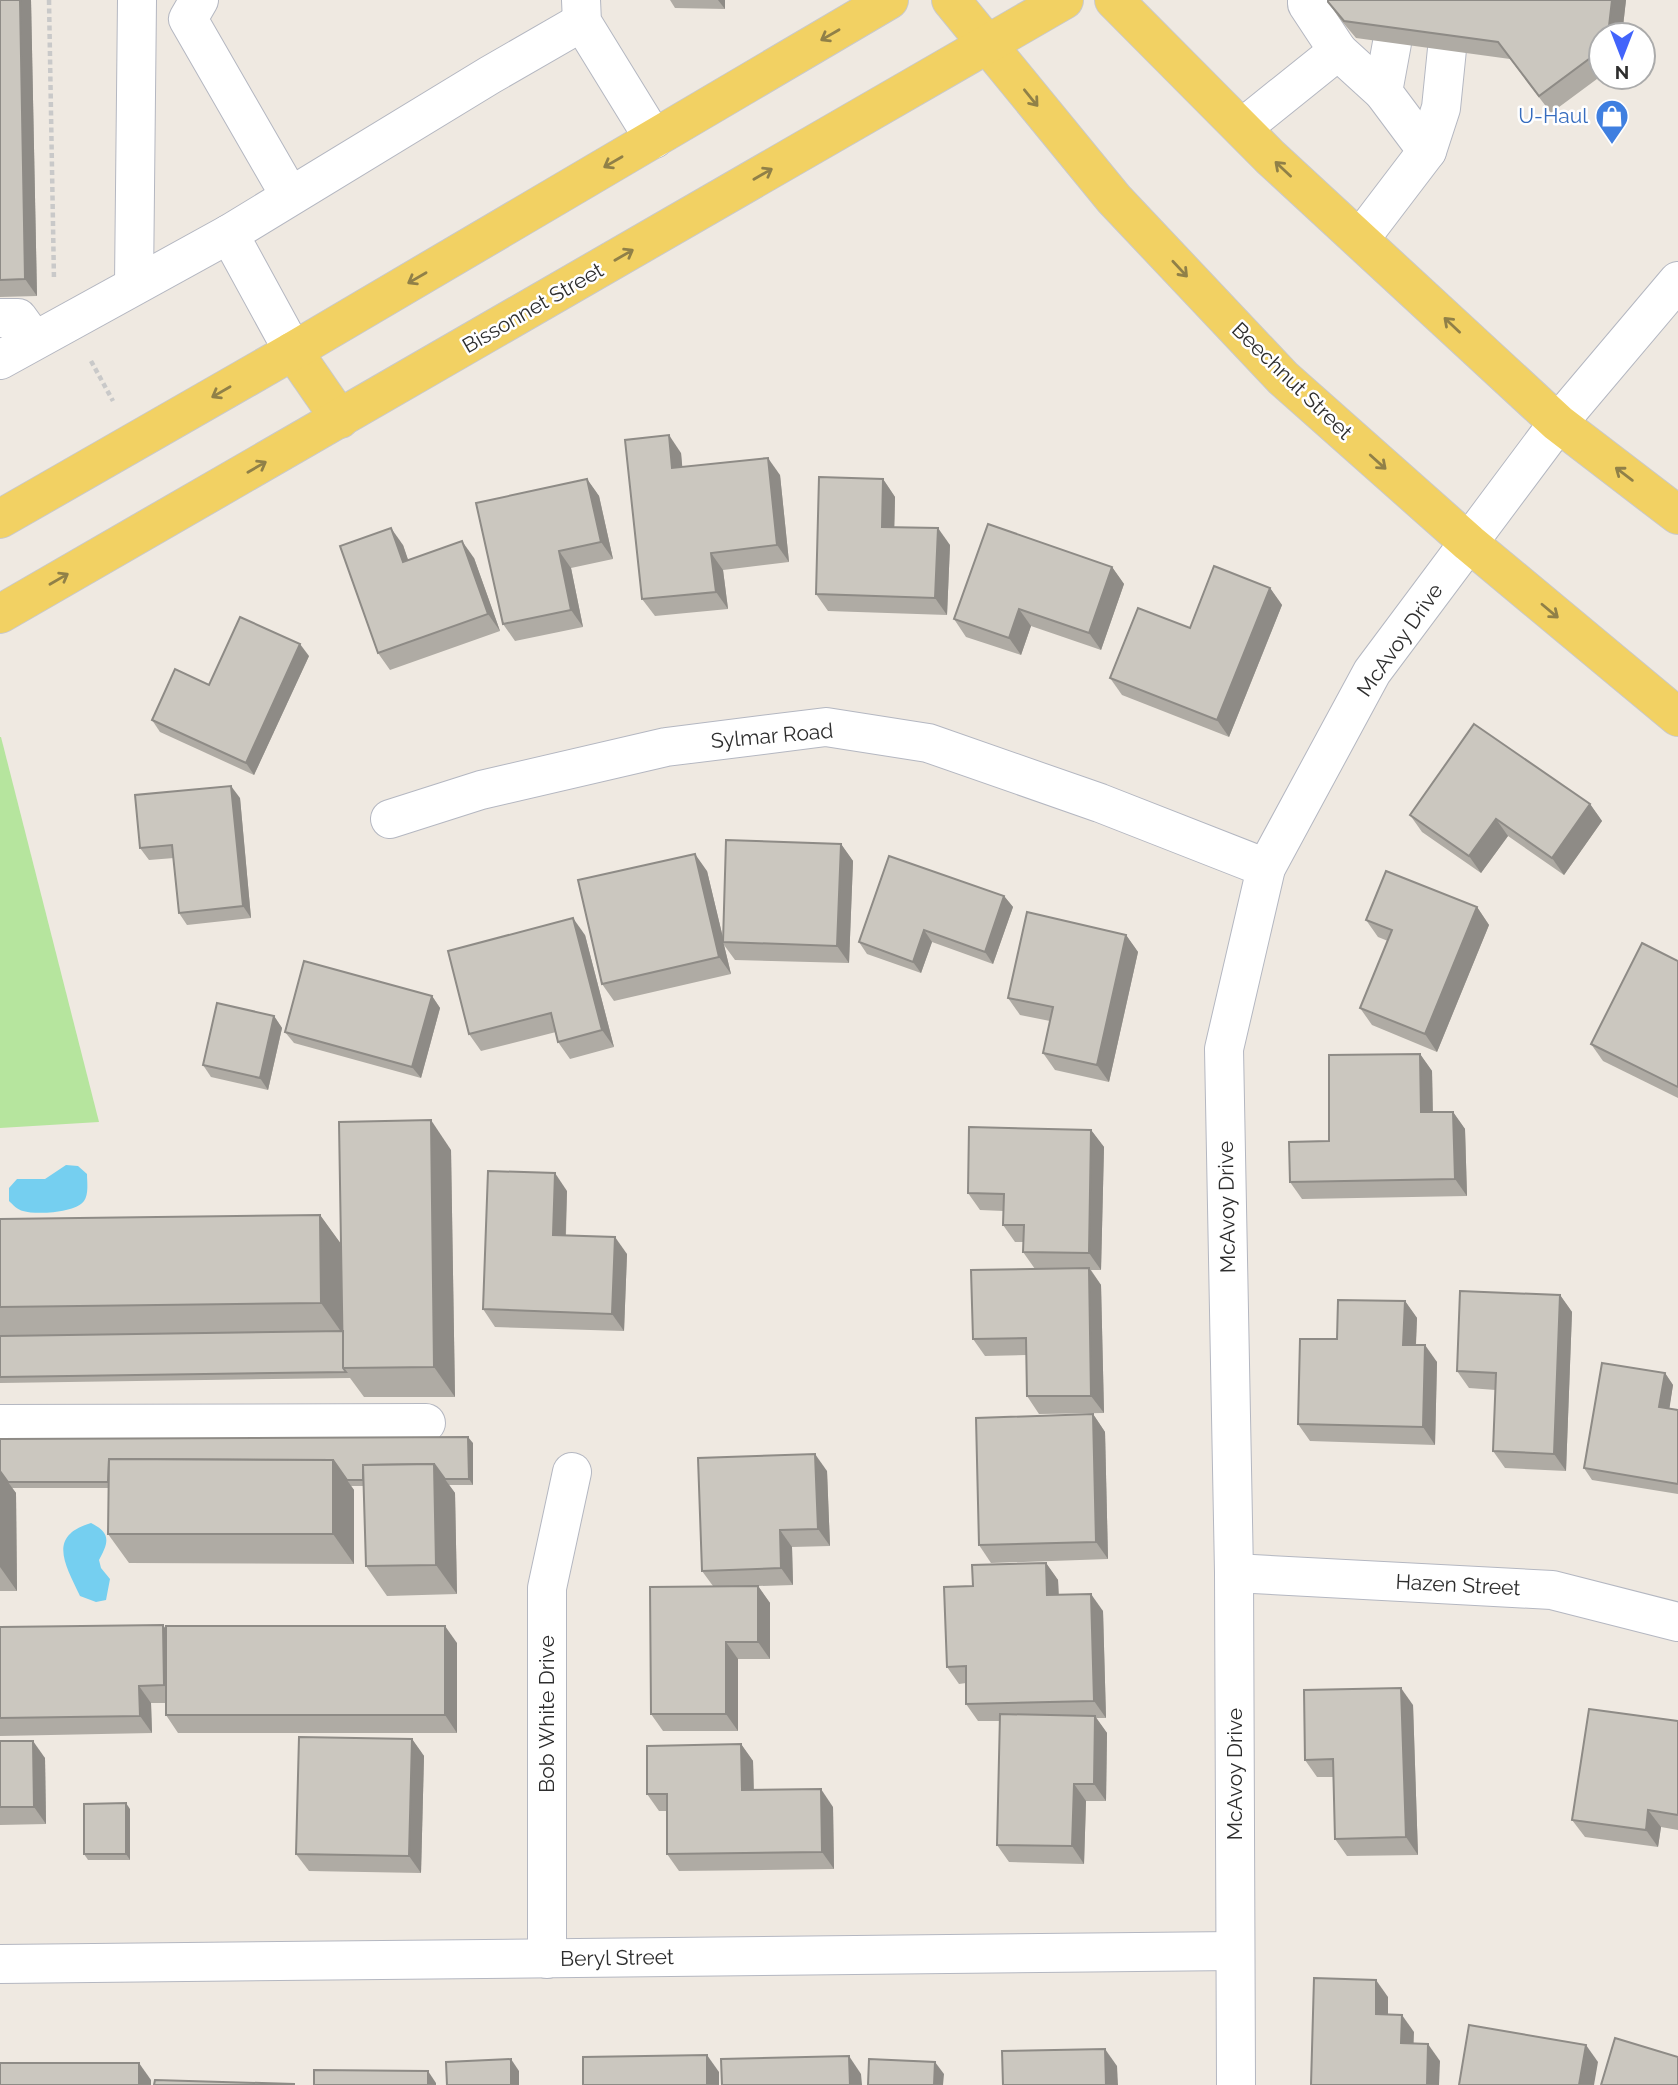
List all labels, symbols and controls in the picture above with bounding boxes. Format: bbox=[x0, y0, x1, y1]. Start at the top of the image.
north arrow bbox=[1587, 21, 1657, 91]
one-way arrow bbox=[821, 28, 841, 42]
text: N bbox=[1615, 62, 1629, 84]
one-way arrow bbox=[1023, 88, 1039, 106]
shop icon: U-Haul bbox=[1593, 97, 1631, 146]
place label: U-Haul bbox=[1518, 103, 1588, 128]
one-way arrow bbox=[604, 156, 624, 170]
one-way arrow bbox=[1275, 160, 1292, 177]
one-way arrow bbox=[753, 167, 773, 181]
one-way arrow bbox=[613, 248, 633, 262]
street label: Bissonnet Street bbox=[458, 257, 608, 358]
one-way arrow bbox=[1172, 260, 1189, 277]
one-way arrow bbox=[408, 271, 428, 285]
street label: Beechnut Street bbox=[1227, 317, 1358, 444]
one-way arrow bbox=[1444, 317, 1461, 334]
one-way arrow bbox=[211, 385, 231, 399]
one-way arrow bbox=[1369, 454, 1387, 470]
one-way arrow bbox=[246, 460, 266, 474]
one-way arrow bbox=[1615, 466, 1634, 481]
one-way arrow bbox=[48, 572, 69, 585]
street label: McAvoy Drive bbox=[1351, 578, 1448, 701]
one-way arrow bbox=[1541, 603, 1559, 619]
street label: Sylmar Road bbox=[710, 718, 834, 753]
street label: McAvoy Drive bbox=[1213, 1141, 1240, 1273]
street label: Hazen Street bbox=[1395, 1569, 1521, 1600]
street label: Bob White Drive bbox=[534, 1635, 559, 1793]
street label: McAvoy Drive bbox=[1222, 1708, 1247, 1840]
street label: Beryl Street bbox=[560, 1944, 674, 1971]

